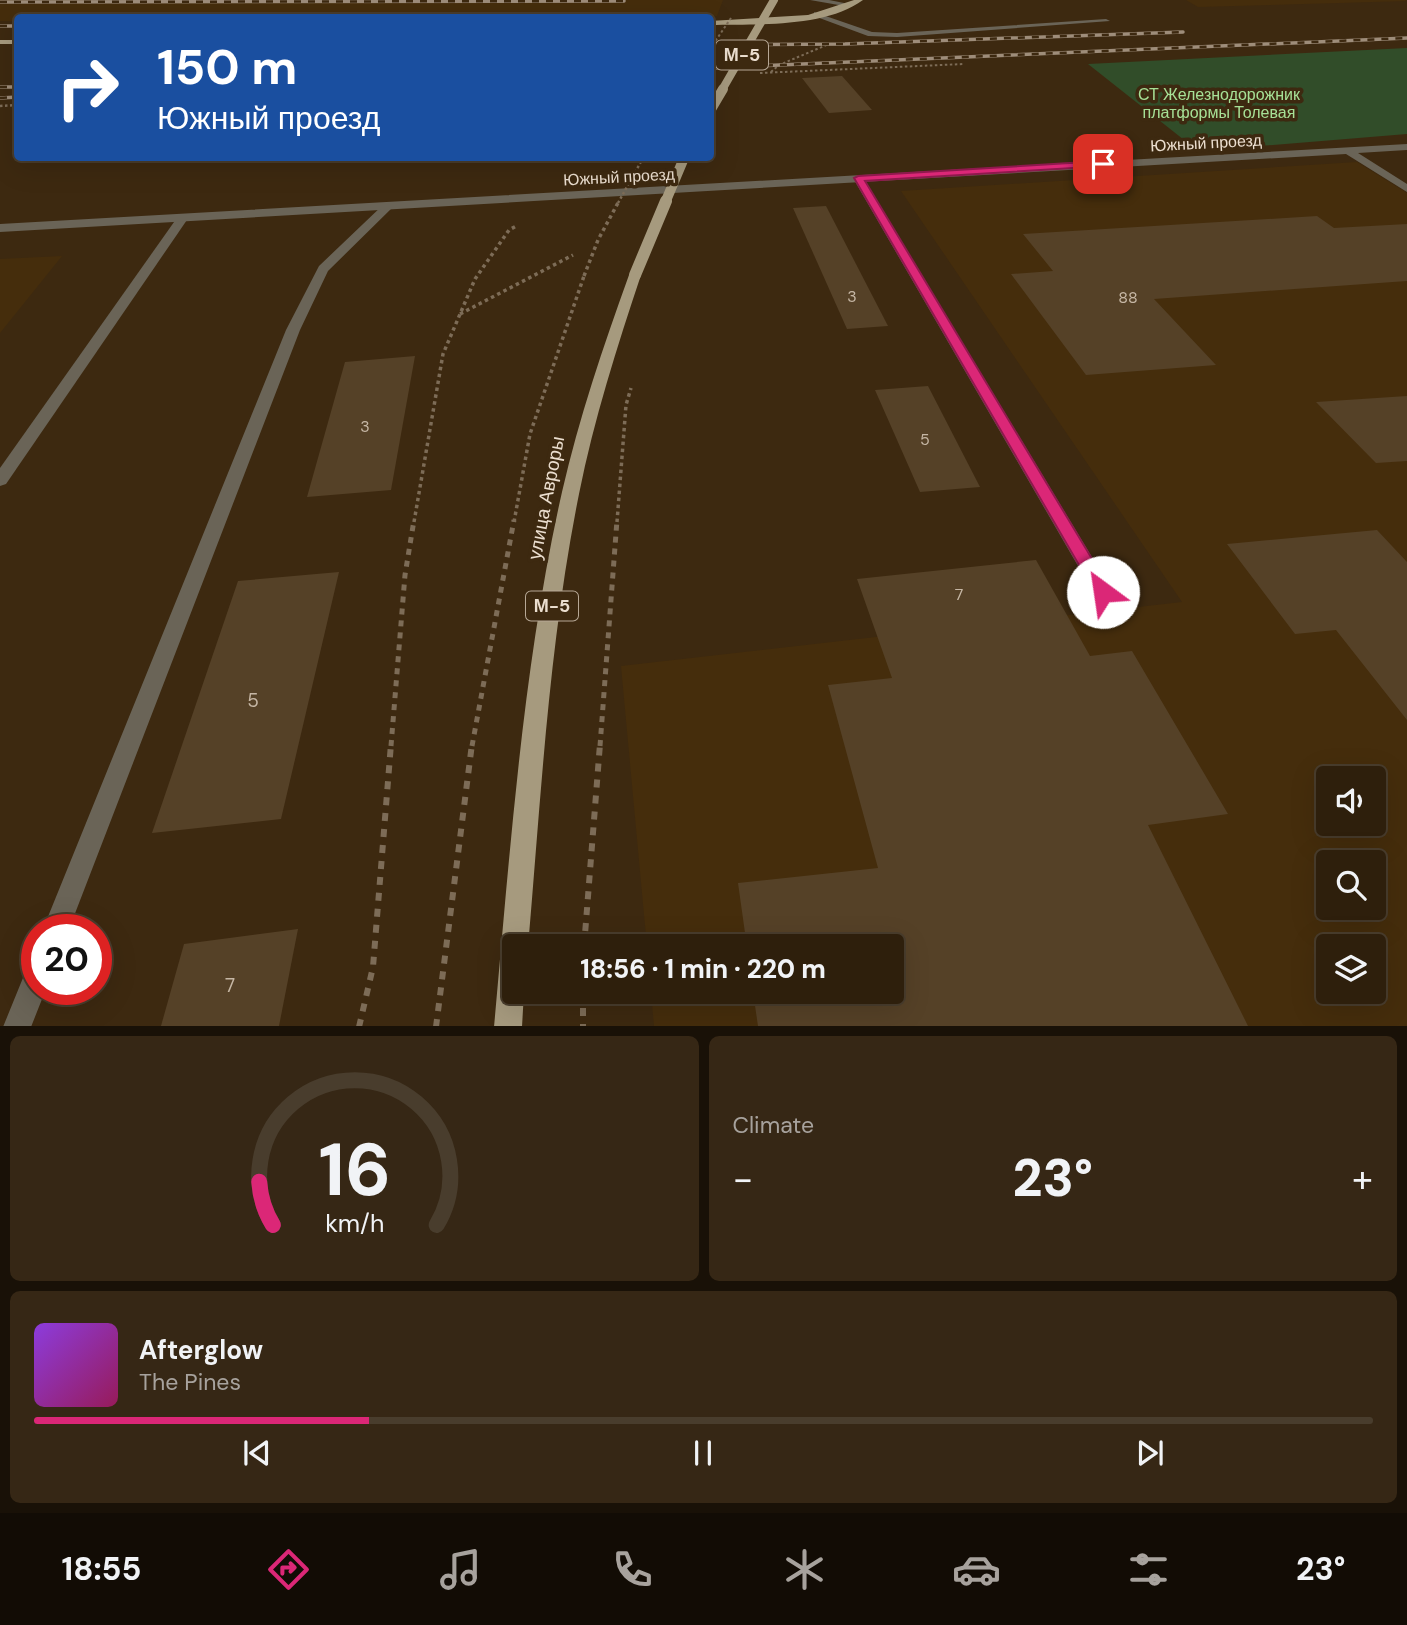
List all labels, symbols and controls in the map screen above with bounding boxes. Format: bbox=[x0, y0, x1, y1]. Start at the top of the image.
text: 150 m bbox=[157, 35, 297, 99]
road number: М-5 bbox=[716, 40, 768, 70]
icon: right bbox=[42, 42, 133, 133]
park label: СТ Железнодорожник платформы Толевая bbox=[1138, 84, 1301, 123]
text: Южный проезд bbox=[157, 97, 380, 139]
street label: Южный проезд bbox=[1150, 130, 1263, 156]
pin bbox=[1073, 134, 1133, 194]
icon: arrive bbox=[1084, 145, 1122, 183]
street label: Южный проезд bbox=[563, 164, 676, 190]
house number: 3 bbox=[847, 286, 857, 307]
house number: 88 bbox=[1118, 287, 1138, 308]
house number: 3 bbox=[360, 416, 370, 437]
house number: 5 bbox=[920, 429, 930, 450]
street label: улица Авроры bbox=[522, 434, 570, 562]
position arrow bbox=[1066, 555, 1140, 629]
house number: 7 bbox=[955, 584, 963, 605]
road number: М-5 bbox=[526, 592, 578, 620]
house number: 5 bbox=[247, 688, 259, 713]
map controls bbox=[1316, 766, 1386, 1004]
button: sound bbox=[1316, 766, 1386, 836]
button: search bbox=[1316, 850, 1386, 920]
speed limit sign: 20 bbox=[21, 914, 112, 1005]
button: layers bbox=[1316, 934, 1386, 1004]
text: 18:56 · 1 min · 220 m bbox=[580, 952, 826, 986]
house number: 7 bbox=[225, 973, 235, 998]
text: Climate bbox=[733, 1110, 814, 1140]
text: 16 bbox=[318, 1123, 391, 1218]
text: 23° bbox=[1013, 1144, 1093, 1212]
text: − bbox=[733, 1154, 753, 1204]
text: + bbox=[1352, 1154, 1373, 1204]
text: km/h bbox=[325, 1206, 384, 1239]
text: Afterglow bbox=[139, 1333, 263, 1367]
text: The Pines bbox=[139, 1367, 241, 1397]
icon: previous bbox=[238, 1434, 276, 1472]
icon: pause bbox=[684, 1434, 722, 1472]
icon: next bbox=[1131, 1434, 1169, 1472]
icon: directions bbox=[264, 1545, 313, 1594]
icon: music bbox=[436, 1545, 485, 1594]
icon: phone bbox=[608, 1545, 657, 1594]
icon: climate bbox=[780, 1545, 829, 1594]
icon: car bbox=[952, 1545, 1001, 1594]
icon: filters bbox=[1124, 1545, 1173, 1594]
text: 18:55 bbox=[61, 1548, 141, 1590]
text: 23° bbox=[1296, 1548, 1346, 1590]

